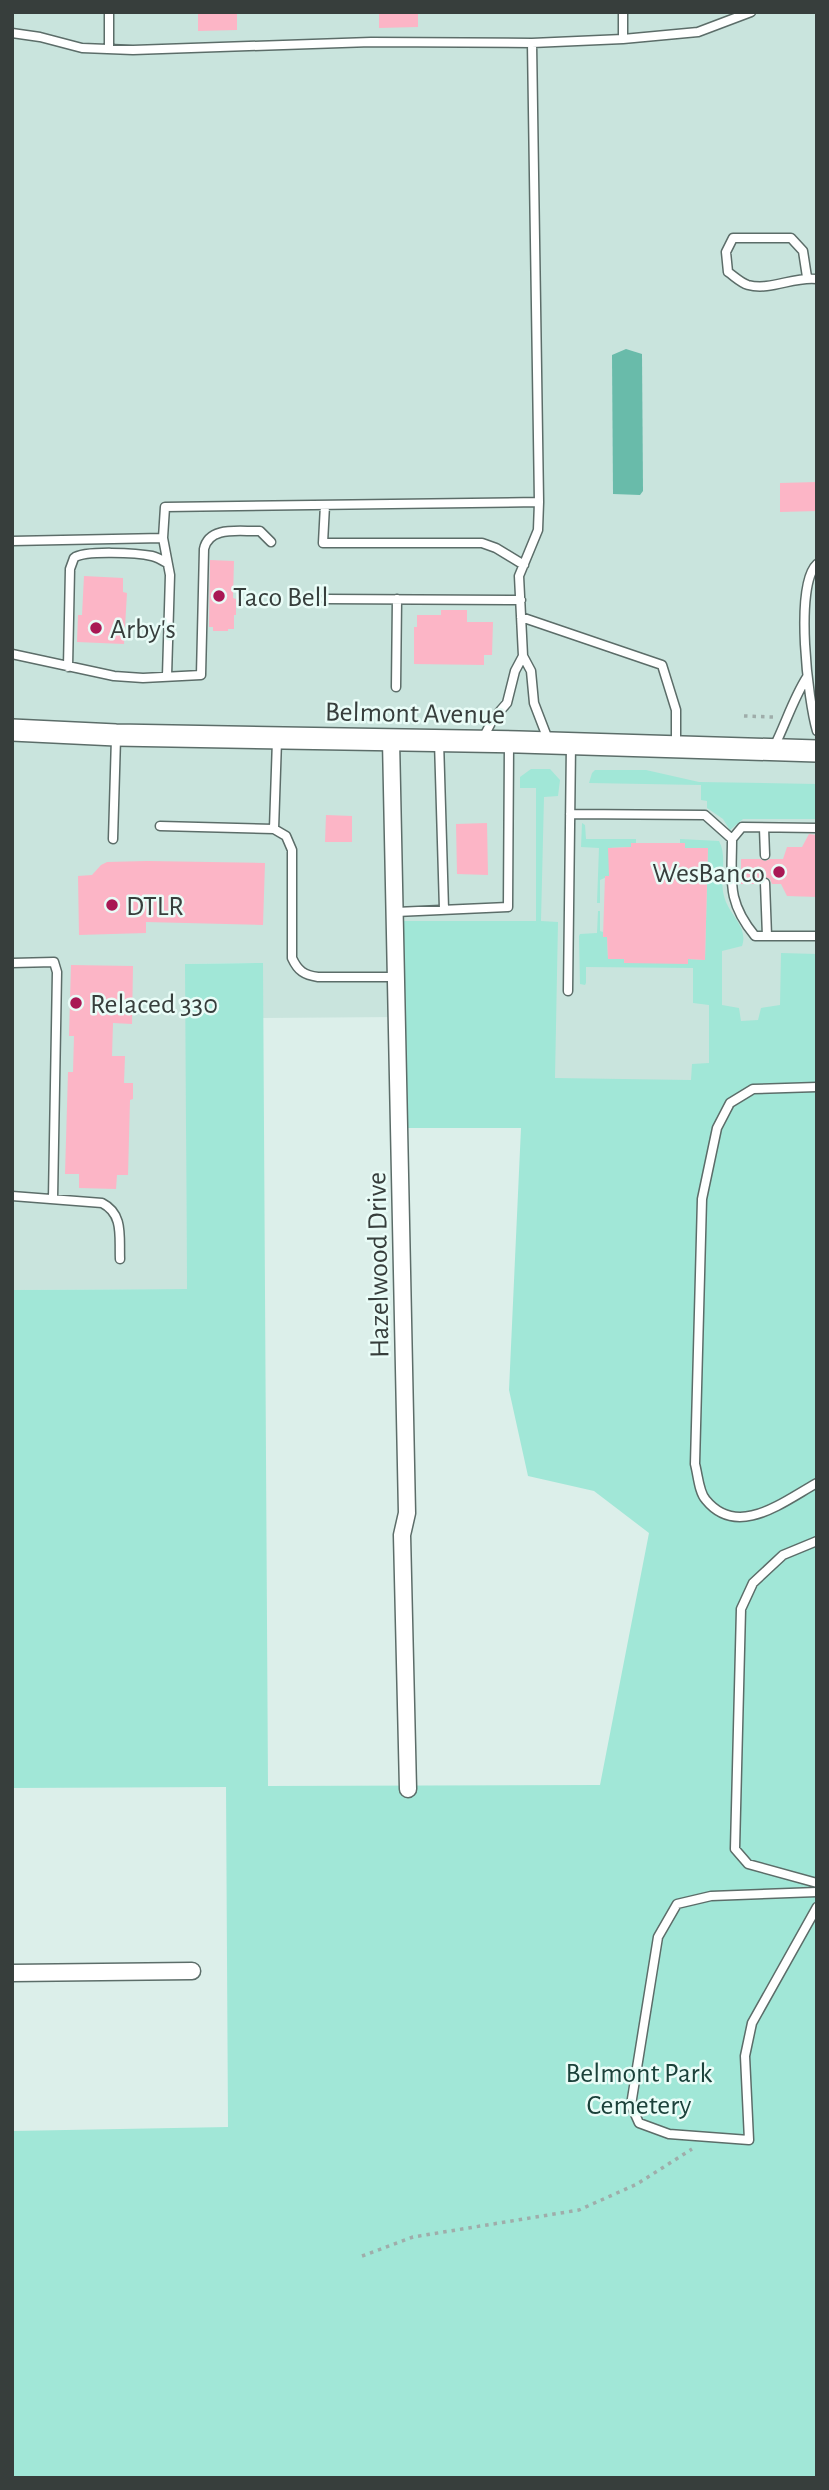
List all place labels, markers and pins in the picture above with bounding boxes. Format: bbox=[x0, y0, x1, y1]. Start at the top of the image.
place label: Taco Bell bbox=[233, 584, 328, 612]
marker: Taco Bell bbox=[211, 588, 227, 604]
place label: Arby's bbox=[110, 616, 176, 644]
marker: Arby's bbox=[88, 620, 104, 636]
place label: WesBanco bbox=[652, 860, 765, 888]
marker: WesBanco bbox=[771, 864, 787, 880]
place label: DTLR bbox=[126, 893, 184, 921]
marker: DTLR bbox=[104, 897, 120, 913]
place label: Relaced 330 bbox=[90, 991, 218, 1019]
marker: Relaced 330 bbox=[68, 995, 84, 1011]

